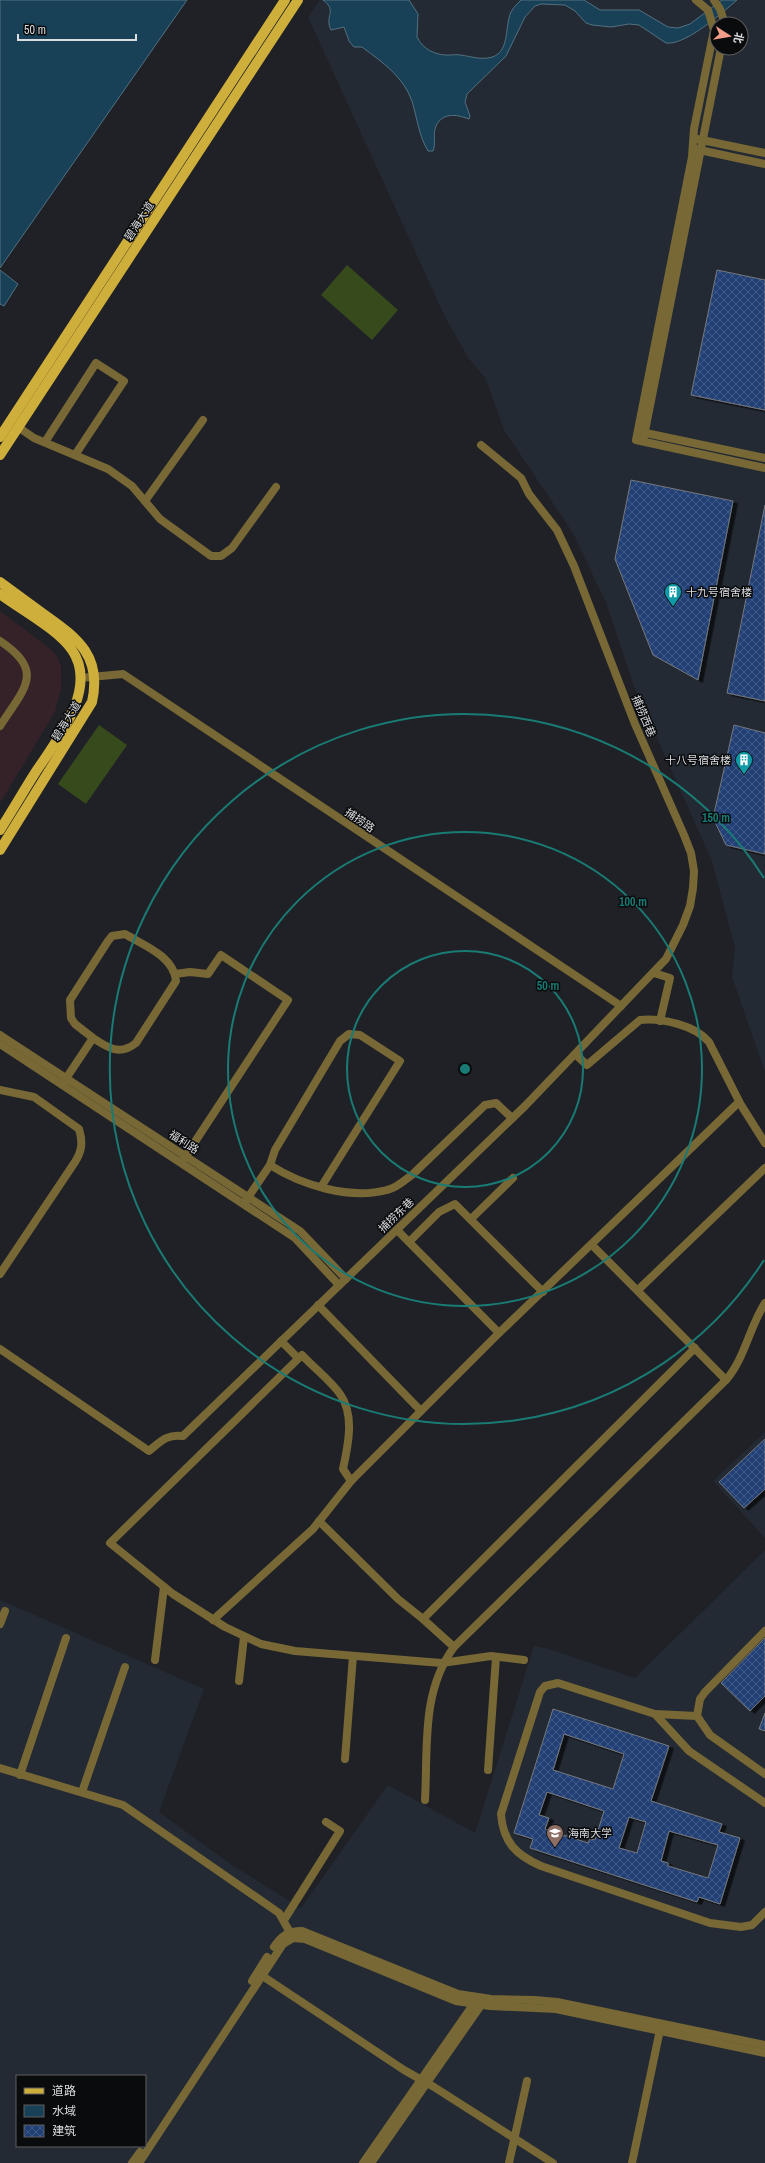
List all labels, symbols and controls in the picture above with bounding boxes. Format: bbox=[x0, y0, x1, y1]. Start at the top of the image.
scale bar bbox=[18, 16, 136, 42]
north arrow bbox=[709, 16, 749, 56]
text: 50 m bbox=[24, 22, 46, 38]
text: 北 bbox=[731, 31, 747, 45]
street label: 碧海大道 bbox=[121, 199, 157, 243]
building icon: 十九号宿舍楼 bbox=[663, 582, 683, 607]
place label: 十九号宿舍楼 bbox=[686, 585, 752, 599]
street label: 捕捞西巷 bbox=[629, 693, 659, 739]
street label: 碧海大道 bbox=[48, 699, 84, 743]
building icon: 十八号宿舍楼 bbox=[734, 750, 754, 775]
place label: 十八号宿舍楼 bbox=[665, 753, 731, 767]
street label: 捕捞路 bbox=[342, 805, 378, 835]
text: 150 m bbox=[702, 810, 730, 826]
text: 100 m bbox=[619, 894, 647, 910]
text: 50 m bbox=[537, 978, 559, 994]
centre of rings bbox=[458, 1062, 472, 1076]
street label: 福利路 bbox=[166, 1127, 202, 1157]
street label: 捕捞东巷 bbox=[375, 1195, 417, 1235]
school or university icon: 海南大学 bbox=[545, 1823, 565, 1848]
place label: 海南大学 bbox=[568, 1826, 612, 1840]
legend bbox=[16, 2075, 146, 2147]
text: 道路 bbox=[52, 2083, 76, 2099]
text: 水域 bbox=[52, 2103, 76, 2119]
text: 建筑 bbox=[52, 2123, 76, 2139]

